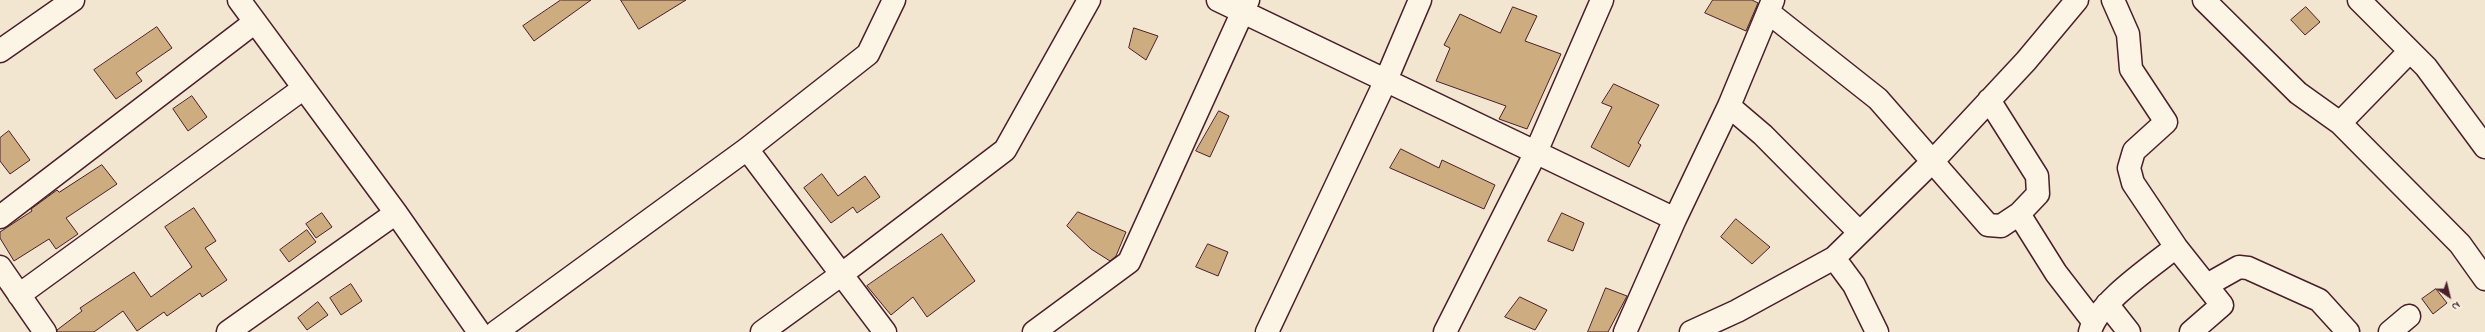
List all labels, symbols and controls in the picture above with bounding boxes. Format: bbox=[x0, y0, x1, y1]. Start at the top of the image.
north arrow bbox=[2429, 276, 2469, 316]
text: N bbox=[2448, 297, 2464, 315]

